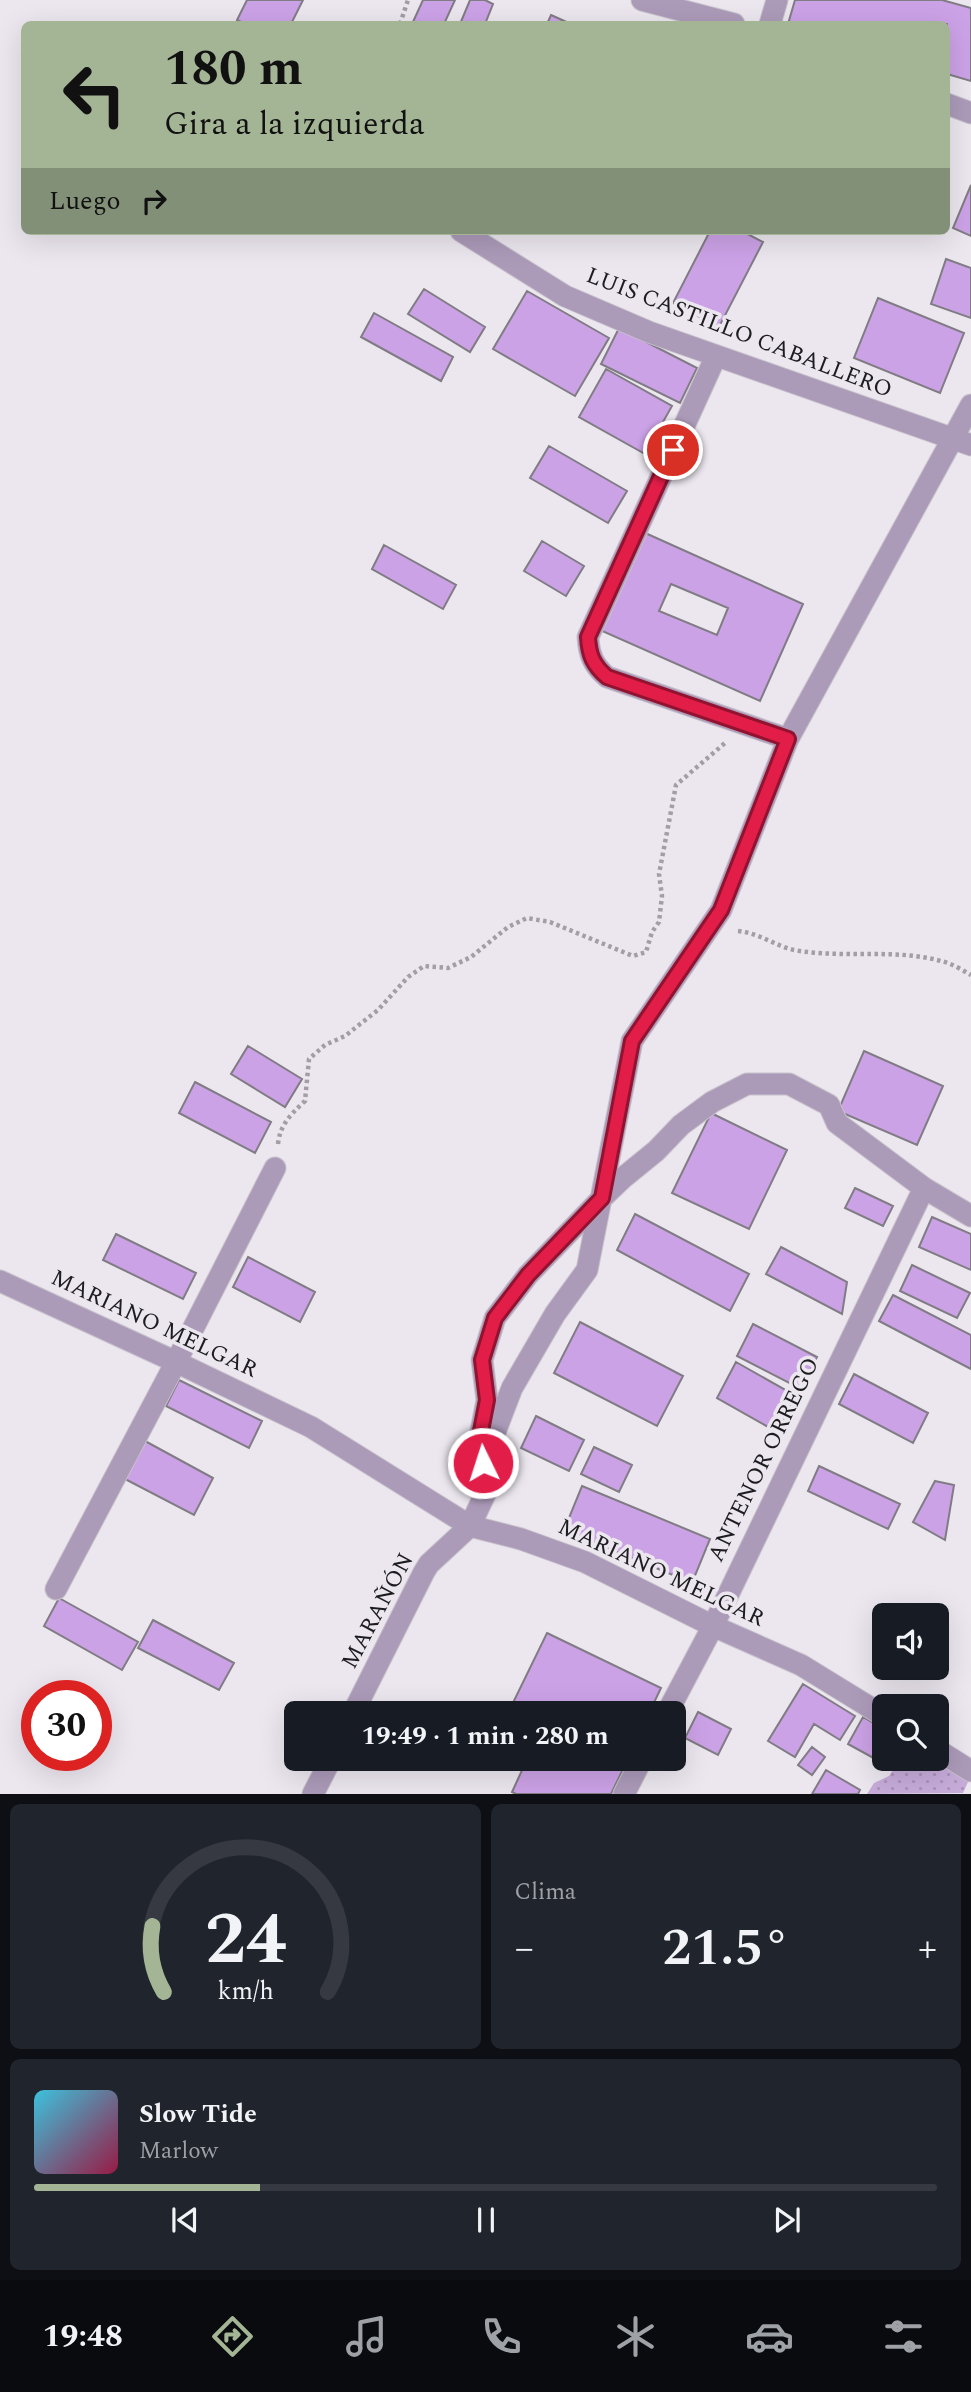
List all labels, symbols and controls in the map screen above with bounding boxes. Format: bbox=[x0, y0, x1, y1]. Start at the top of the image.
text: 180 m bbox=[164, 32, 303, 107]
icon: left bbox=[49, 49, 140, 140]
text: Gira a la izquierda bbox=[164, 100, 425, 149]
text: Luego bbox=[49, 181, 121, 221]
icon: right bbox=[135, 182, 173, 220]
street label: LUIS CASTILLO CABALLERO bbox=[581, 258, 897, 408]
pin bbox=[643, 420, 703, 480]
icon: arrive bbox=[654, 431, 692, 469]
street label: MARIANO MELGAR bbox=[45, 1261, 264, 1388]
street label: ANTENOR ORREGO bbox=[699, 1352, 829, 1568]
position arrow bbox=[446, 1426, 520, 1500]
street label: MARIANO MELGAR bbox=[552, 1510, 771, 1637]
street label: MARAÑÓN bbox=[333, 1547, 423, 1675]
map controls bbox=[872, 1603, 949, 1771]
button: sound bbox=[872, 1603, 949, 1680]
speed limit sign: 30 bbox=[21, 1680, 112, 1771]
button: search bbox=[872, 1694, 949, 1771]
text: 19:49 · 1 min · 280 m bbox=[361, 1716, 609, 1756]
text: Clima bbox=[515, 1875, 576, 1910]
text: 24 bbox=[204, 1886, 286, 1997]
text: 21.5° bbox=[662, 1909, 789, 1988]
text: − bbox=[515, 1920, 534, 1978]
text: + bbox=[918, 1920, 937, 1978]
text: km/h bbox=[217, 1973, 273, 2011]
text: Slow Tide bbox=[139, 2094, 257, 2134]
text: Marlow bbox=[139, 2134, 218, 2169]
icon: previous bbox=[166, 2201, 204, 2239]
icon: pause bbox=[467, 2201, 505, 2239]
icon: next bbox=[768, 2201, 806, 2239]
text: 19:48 bbox=[43, 2312, 123, 2361]
icon: directions bbox=[208, 2312, 257, 2361]
icon: music bbox=[342, 2312, 391, 2361]
icon: phone bbox=[477, 2312, 526, 2361]
icon: climate bbox=[611, 2312, 660, 2361]
icon: car bbox=[745, 2312, 794, 2361]
icon: filters bbox=[879, 2312, 928, 2361]

